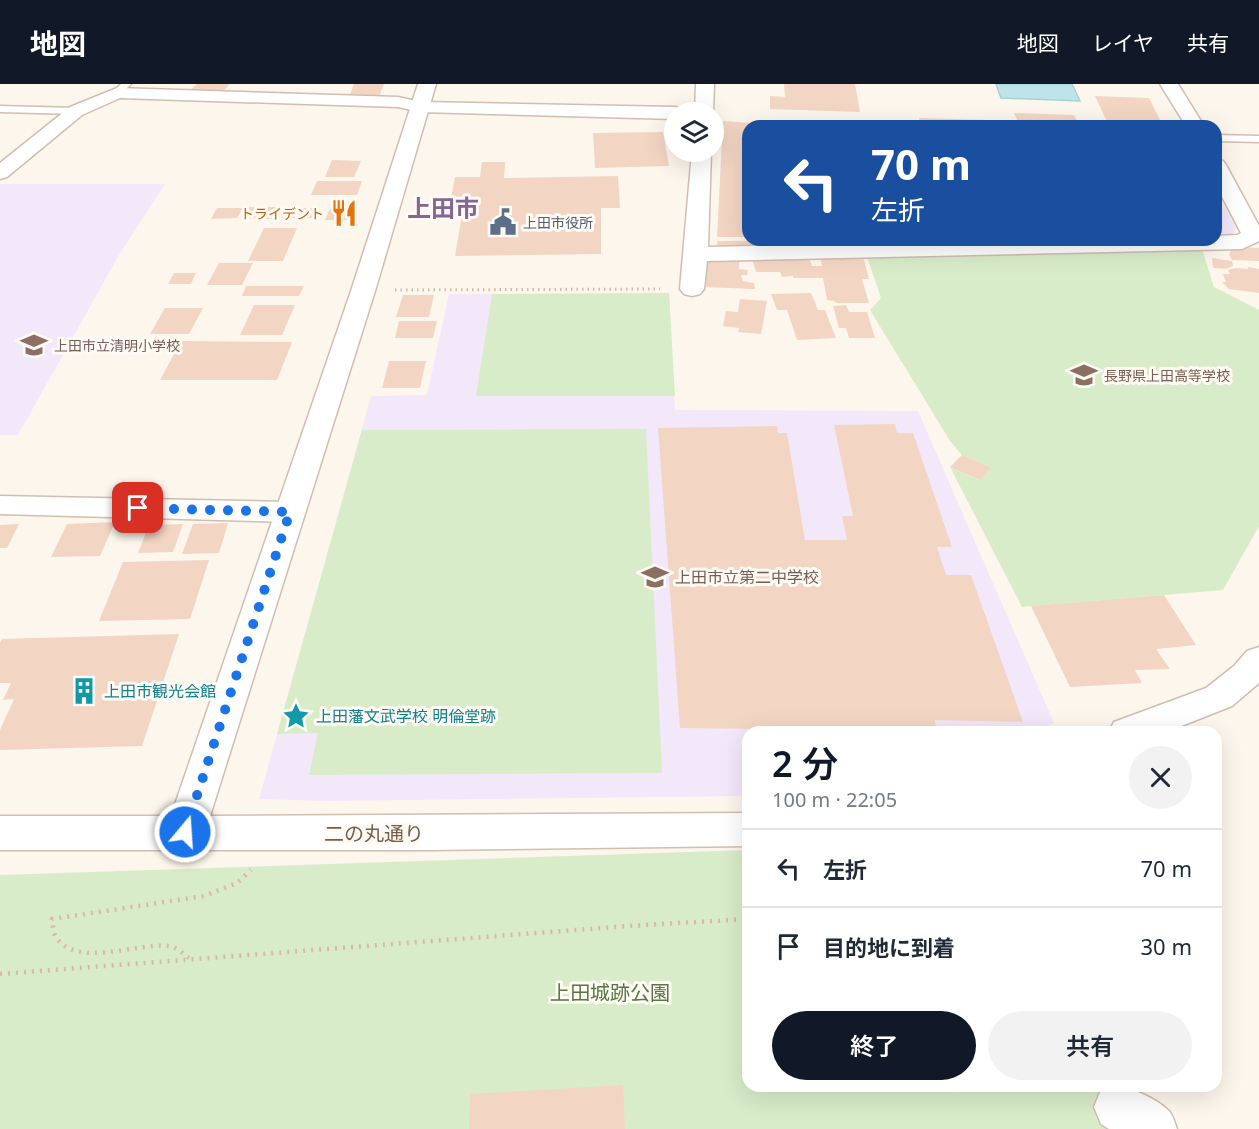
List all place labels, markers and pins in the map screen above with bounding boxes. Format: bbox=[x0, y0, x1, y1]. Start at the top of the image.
restaurant icon: トライデント bbox=[329, 198, 359, 228]
place label: トライデント bbox=[240, 204, 324, 223]
public building icon: 上田市役所 bbox=[488, 207, 518, 237]
place label: 上田市役所 bbox=[523, 213, 593, 232]
school or university icon: 上田市立清明小学校 bbox=[19, 330, 49, 360]
place label: 上田市立清明小学校 bbox=[54, 336, 180, 355]
school or university icon: 長野県上田高等学校 bbox=[1069, 360, 1099, 390]
place label: 長野県上田高等学校 bbox=[1104, 366, 1230, 385]
pin bbox=[112, 482, 163, 533]
school or university icon: 上田市立第二中学校 bbox=[640, 562, 670, 592]
place label: 上田市立第二中学校 bbox=[675, 566, 819, 588]
building icon: 上田市観光会館 bbox=[69, 676, 99, 706]
place label: 上田市観光会館 bbox=[104, 680, 216, 702]
place icon: 上田藩文武学校 明倫堂跡 bbox=[281, 701, 311, 731]
place label: 上田藩文武学校 明倫堂跡 bbox=[316, 705, 496, 727]

